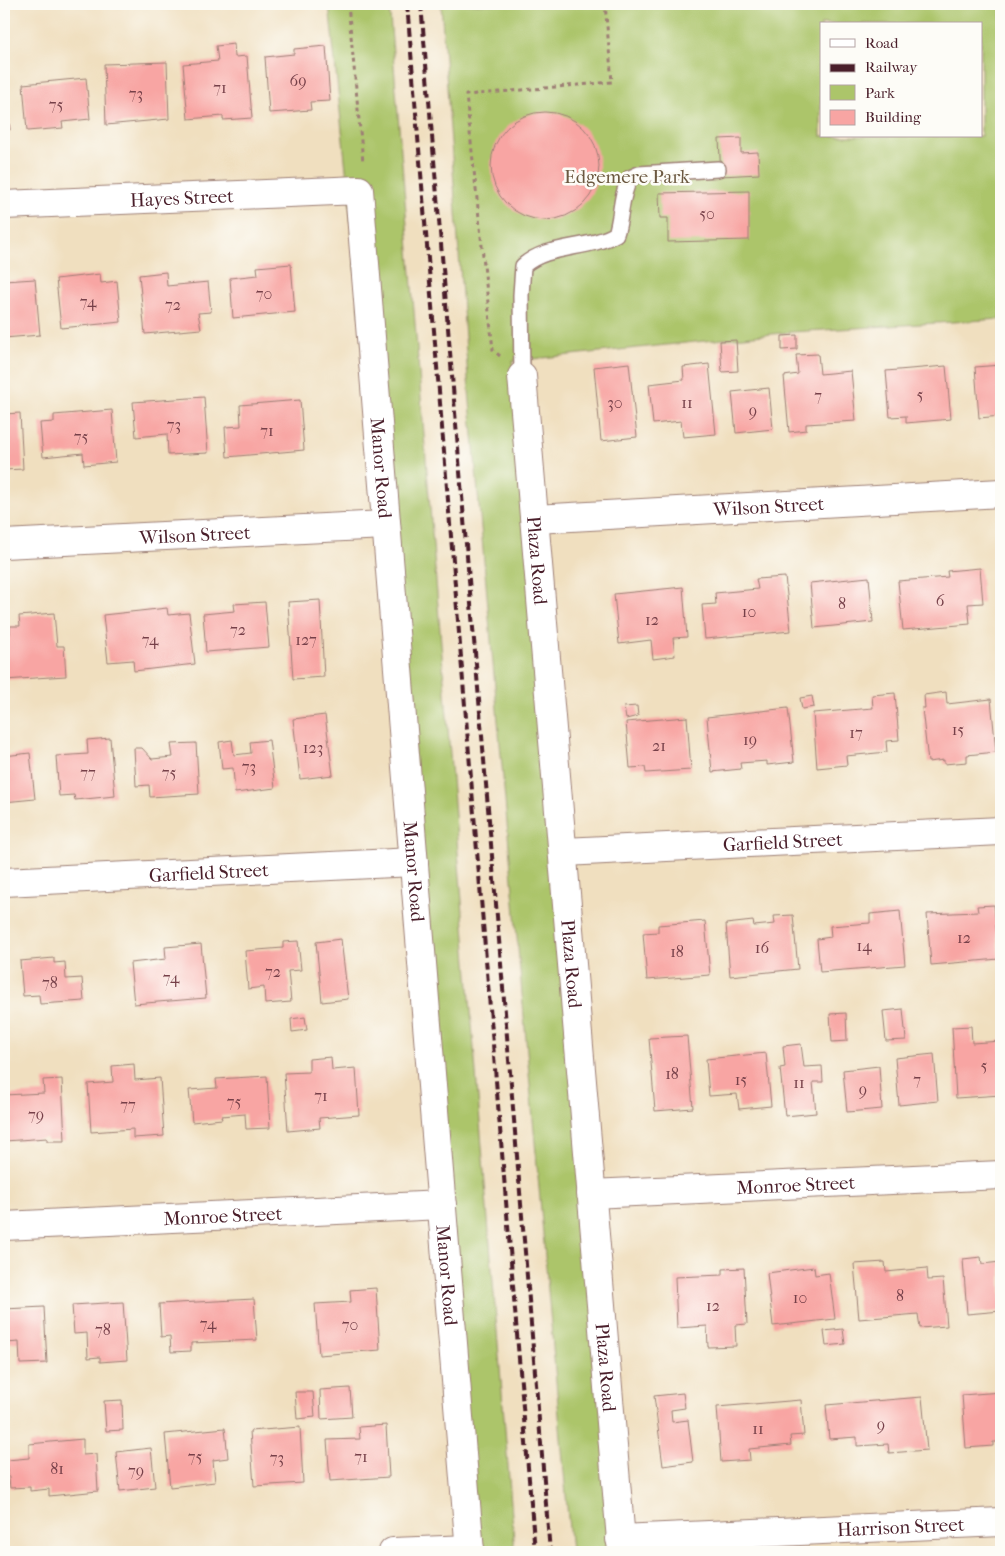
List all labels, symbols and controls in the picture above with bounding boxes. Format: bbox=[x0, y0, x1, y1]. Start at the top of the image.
legend bbox=[820, 22, 982, 138]
text: Road bbox=[865, 34, 899, 52]
text: Railway bbox=[865, 58, 918, 76]
house number: 69 bbox=[289, 71, 307, 90]
house number: 71 bbox=[213, 78, 227, 97]
house number: 73 bbox=[129, 84, 143, 103]
text: Park bbox=[865, 84, 895, 102]
house number: 75 bbox=[49, 95, 63, 114]
text: Building bbox=[865, 108, 922, 126]
park label: Edgemere Park bbox=[564, 166, 690, 188]
street label: Hayes Street bbox=[130, 185, 234, 212]
house number: 50 bbox=[699, 204, 715, 223]
house number: 70 bbox=[256, 284, 272, 303]
house number: 74 bbox=[80, 292, 97, 311]
house number: 72 bbox=[165, 295, 181, 314]
house number: 5 bbox=[917, 385, 924, 404]
house number: 7 bbox=[814, 386, 822, 405]
house number: 30 bbox=[607, 393, 623, 412]
house number: 11 bbox=[681, 393, 693, 412]
house number: 9 bbox=[749, 401, 757, 420]
house number: 73 bbox=[167, 415, 181, 434]
street label: Manor Road bbox=[366, 417, 396, 520]
house number: 71 bbox=[260, 421, 274, 440]
house number: 75 bbox=[74, 427, 88, 446]
street label: Wilson Street bbox=[712, 493, 825, 521]
street label: Plaza Road bbox=[522, 515, 551, 606]
street label: Wilson Street bbox=[138, 522, 251, 549]
house number: 6 bbox=[936, 591, 945, 610]
house number: 8 bbox=[838, 594, 846, 613]
house number: 10 bbox=[742, 602, 756, 621]
house number: 12 bbox=[645, 610, 659, 629]
house number: 72 bbox=[230, 620, 246, 639]
house number: 74 bbox=[142, 630, 159, 649]
house number: 127 bbox=[295, 630, 317, 649]
house number: 15 bbox=[952, 720, 964, 739]
house number: 17 bbox=[849, 723, 863, 742]
house number: 19 bbox=[743, 730, 757, 749]
house number: 21 bbox=[652, 736, 666, 755]
house number: 123 bbox=[303, 738, 323, 757]
house number: 73 bbox=[242, 757, 256, 776]
house number: 77 bbox=[80, 763, 96, 782]
house number: 75 bbox=[162, 763, 176, 782]
street label: Manor Road bbox=[398, 820, 429, 923]
street label: Garfield Street bbox=[722, 829, 843, 856]
street label: Garfield Street bbox=[148, 859, 269, 887]
street label: Plaza Road bbox=[556, 919, 586, 1010]
house number: 12 bbox=[957, 928, 971, 947]
house number: 14 bbox=[856, 936, 872, 955]
house number: 16 bbox=[755, 938, 769, 957]
house number: 18 bbox=[670, 942, 684, 961]
house number: 72 bbox=[265, 962, 281, 981]
house number: 74 bbox=[163, 968, 180, 987]
house number: 78 bbox=[42, 973, 58, 992]
house number: 5 bbox=[981, 1056, 988, 1075]
house number: 18 bbox=[665, 1064, 679, 1083]
house number: 15 bbox=[735, 1070, 747, 1089]
house number: 7 bbox=[913, 1070, 921, 1089]
house number: 11 bbox=[793, 1073, 805, 1092]
house number: 9 bbox=[859, 1080, 867, 1099]
house number: 71 bbox=[314, 1086, 328, 1105]
house number: 75 bbox=[227, 1092, 241, 1111]
house number: 77 bbox=[120, 1095, 136, 1114]
house number: 79 bbox=[28, 1105, 44, 1124]
street label: Monroe Street bbox=[736, 1172, 856, 1199]
street label: Monroe Street bbox=[163, 1203, 283, 1230]
street label: Manor Road bbox=[431, 1224, 462, 1327]
house number: 8 bbox=[896, 1286, 904, 1305]
house number: 10 bbox=[793, 1288, 807, 1307]
house number: 12 bbox=[706, 1296, 720, 1315]
house number: 74 bbox=[200, 1314, 217, 1333]
house number: 70 bbox=[342, 1315, 358, 1334]
house number: 78 bbox=[95, 1320, 111, 1339]
street label: Plaza Road bbox=[591, 1322, 620, 1413]
house number: 9 bbox=[877, 1415, 885, 1434]
house number: 11 bbox=[752, 1419, 764, 1438]
house number: 75 bbox=[188, 1447, 202, 1466]
house number: 71 bbox=[354, 1447, 368, 1466]
house number: 73 bbox=[270, 1448, 284, 1467]
house number: 81 bbox=[50, 1459, 64, 1478]
house number: 79 bbox=[128, 1461, 144, 1480]
street label: Harrison Street bbox=[837, 1514, 965, 1541]

